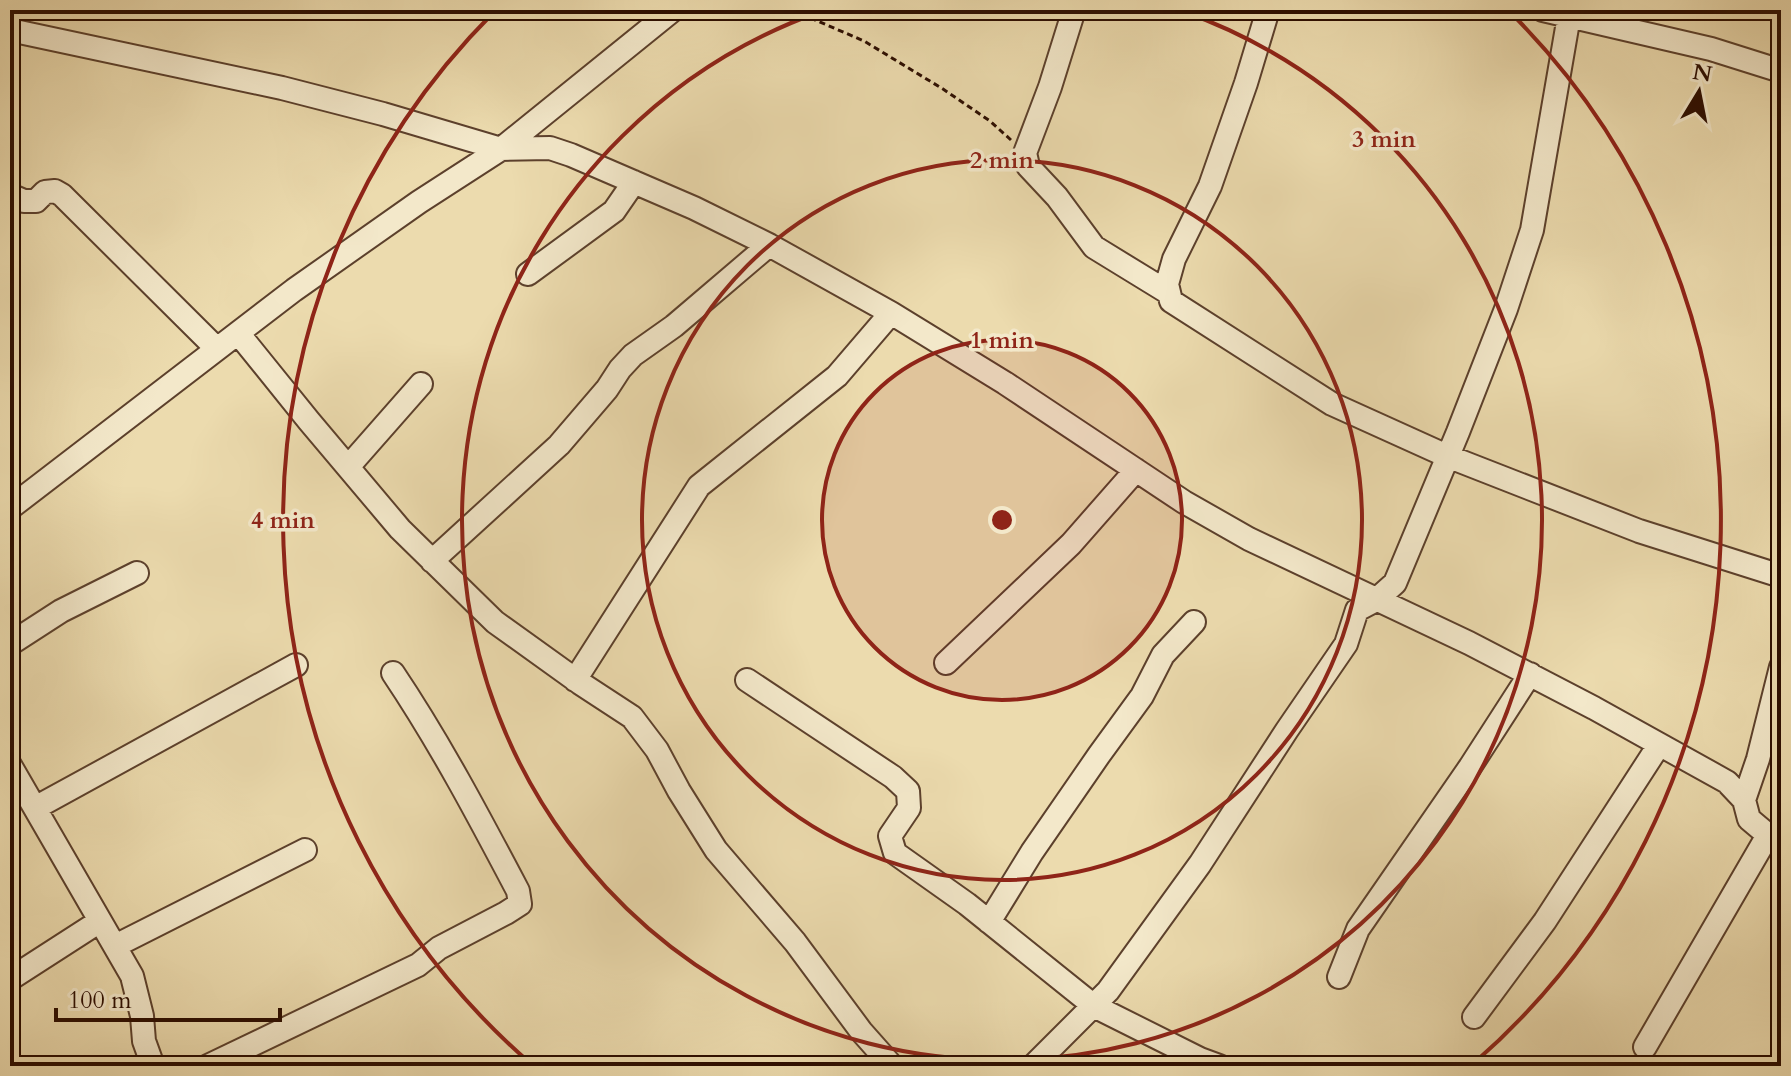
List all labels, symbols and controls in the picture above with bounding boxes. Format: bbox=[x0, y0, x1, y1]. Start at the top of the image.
north arrow bbox=[1659, 52, 1739, 132]
text: N bbox=[1690, 57, 1714, 90]
text: 3 min bbox=[1352, 123, 1417, 156]
text: 2 min bbox=[970, 144, 1035, 177]
text: 1 min bbox=[970, 324, 1035, 357]
text: 4 min bbox=[251, 504, 316, 537]
centre of rings bbox=[988, 506, 1016, 534]
scale bar bbox=[56, 972, 280, 1022]
text: 100 m bbox=[68, 984, 132, 1017]

